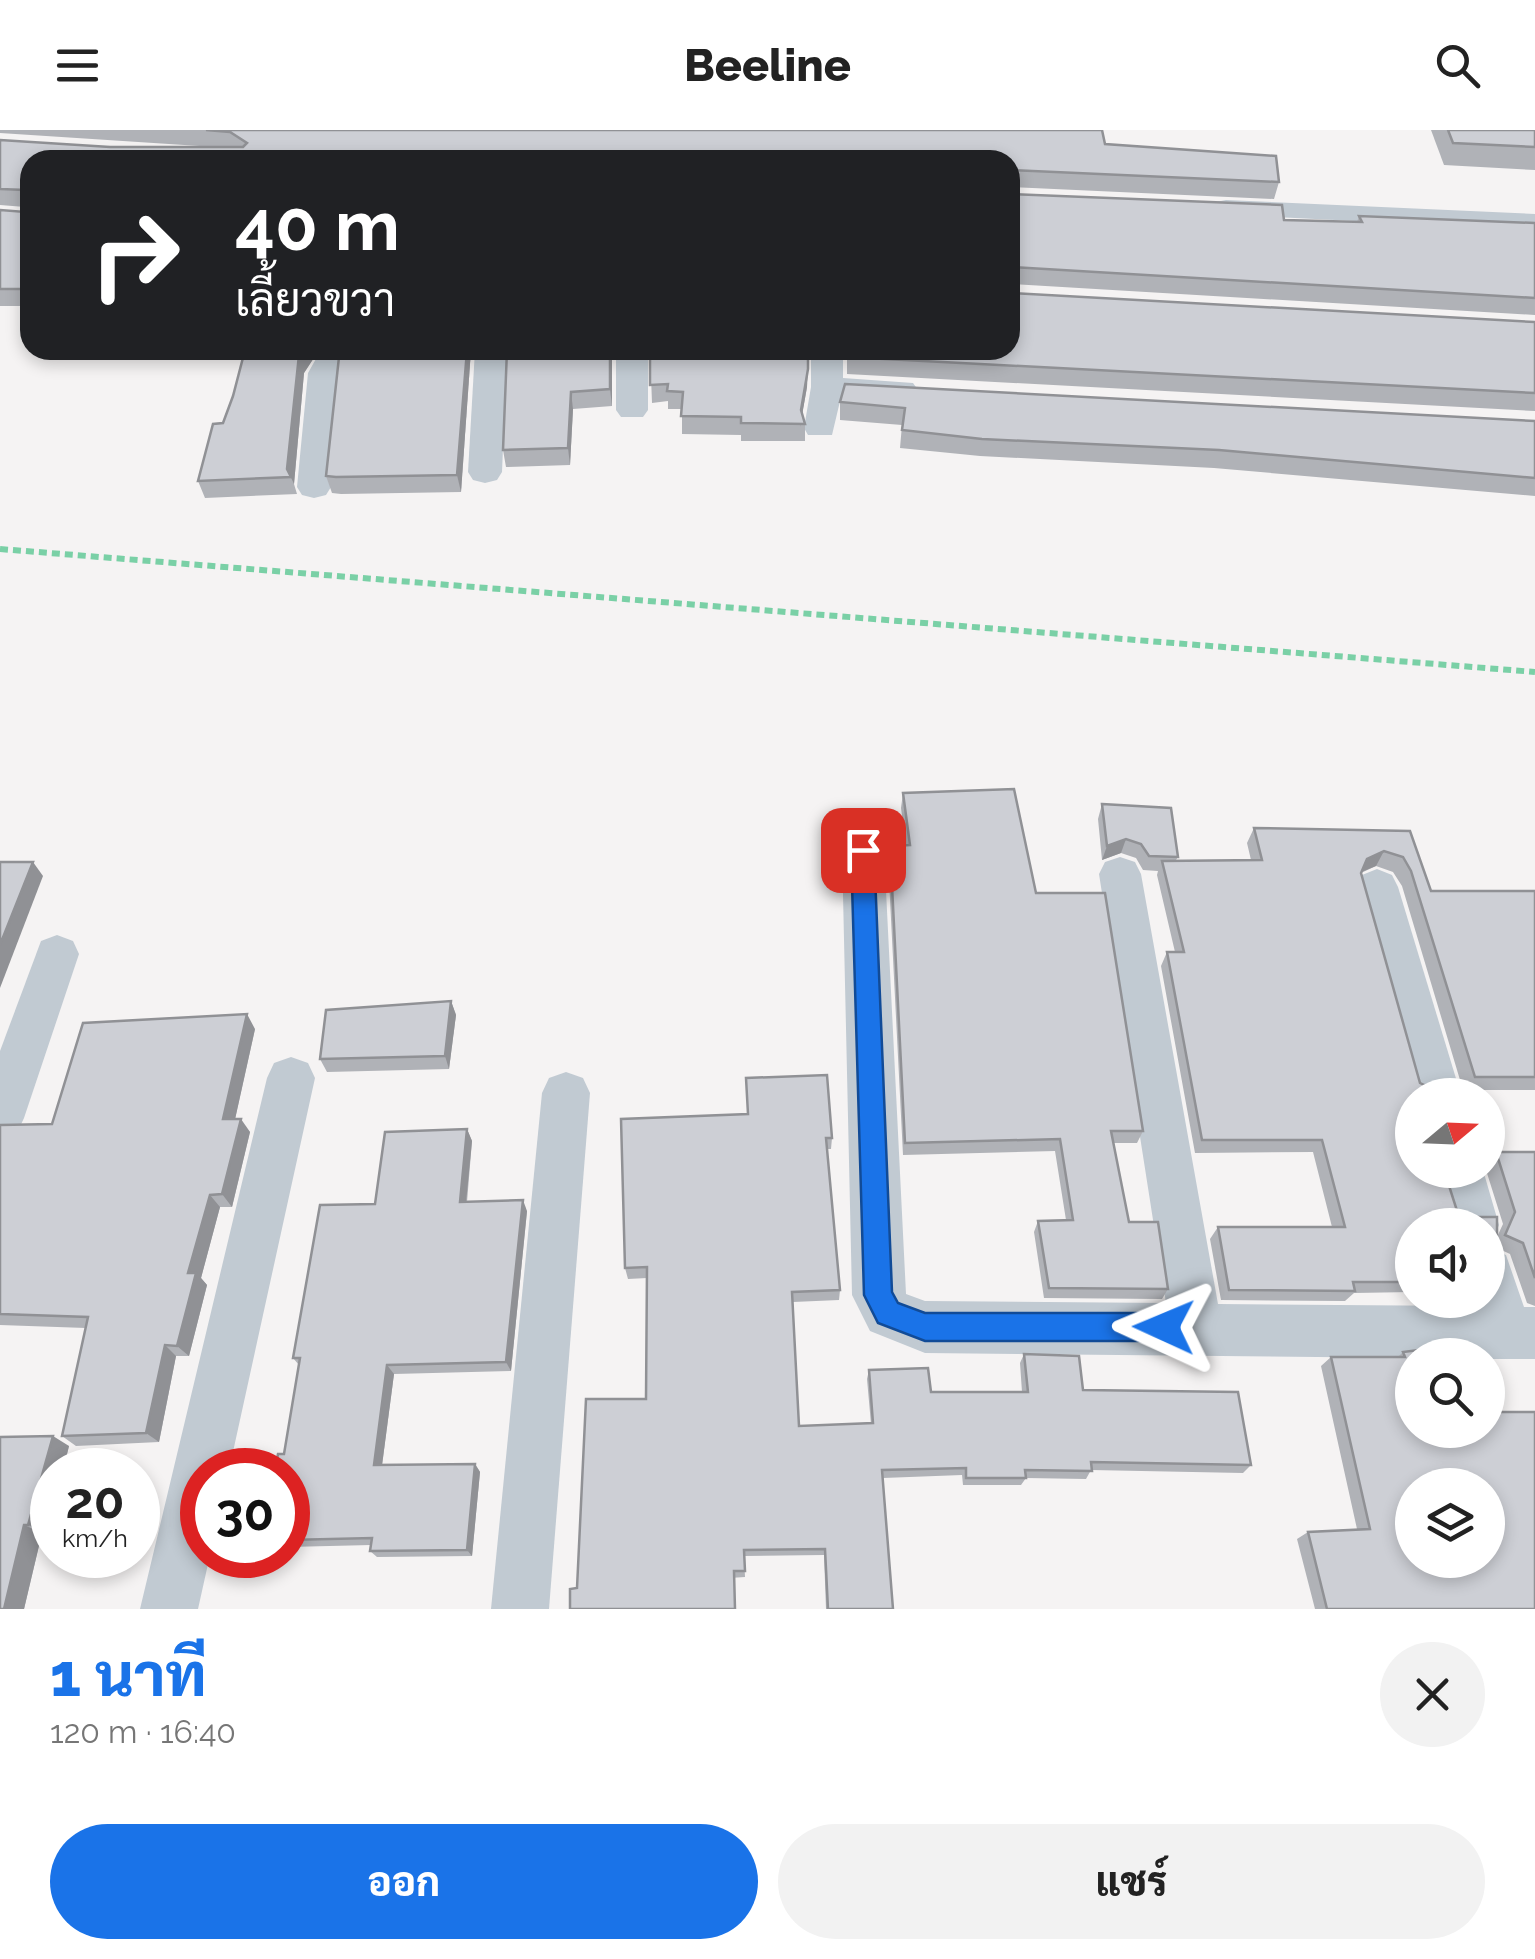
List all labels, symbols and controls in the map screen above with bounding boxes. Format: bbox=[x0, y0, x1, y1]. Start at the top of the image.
icon: menu bbox=[50, 38, 105, 93]
icon: search bbox=[1430, 38, 1485, 93]
text: Beeline bbox=[684, 39, 851, 92]
text: 40 m bbox=[235, 184, 400, 266]
icon: right bbox=[70, 190, 200, 320]
text: เลี้ยวขวา bbox=[235, 274, 395, 327]
pin bbox=[821, 808, 906, 893]
icon: arrive bbox=[836, 823, 891, 878]
north arrow bbox=[1395, 1078, 1505, 1188]
map controls bbox=[1395, 1078, 1505, 1578]
button: sound bbox=[1395, 1208, 1505, 1318]
position arrow bbox=[1112, 1275, 1216, 1379]
button: search bbox=[1395, 1338, 1505, 1448]
speed limit sign: 30 bbox=[180, 1448, 310, 1578]
button: layers bbox=[1395, 1468, 1505, 1578]
text: 20 bbox=[66, 1471, 124, 1530]
text: km/h bbox=[62, 1523, 128, 1553]
text: 1 นาที bbox=[50, 1640, 206, 1710]
button: close bbox=[1380, 1642, 1485, 1747]
text: 120 m · 16:40 bbox=[50, 1713, 236, 1750]
button: ออก bbox=[50, 1824, 758, 1939]
button: แชร์ bbox=[778, 1824, 1485, 1939]

